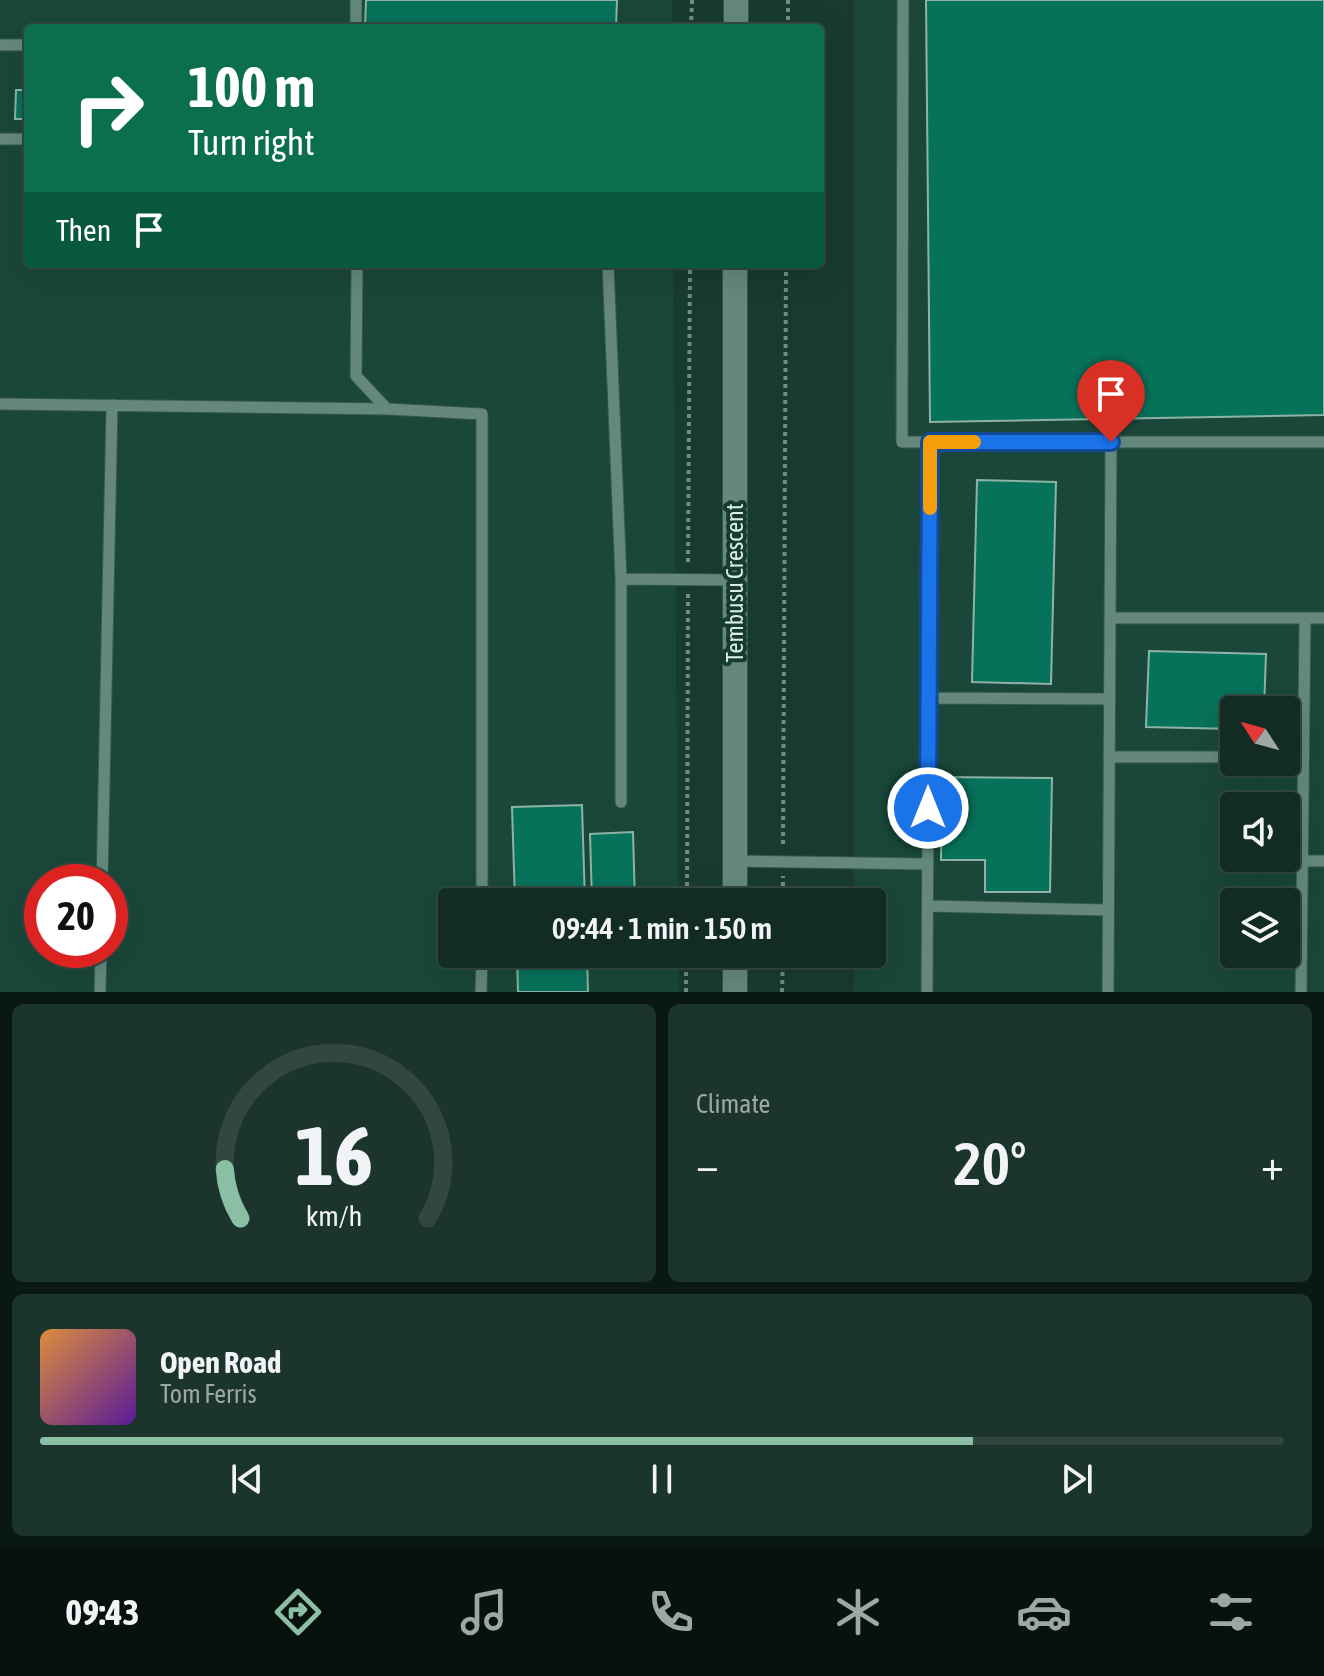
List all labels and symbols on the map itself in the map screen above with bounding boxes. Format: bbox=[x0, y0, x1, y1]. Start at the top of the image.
pin bbox=[1077, 360, 1145, 442]
street label: Tembusu Crescent bbox=[721, 503, 748, 663]
north arrow bbox=[1220, 696, 1300, 776]
position arrow bbox=[886, 766, 970, 850]
speed limit sign: 20 bbox=[24, 864, 128, 968]

